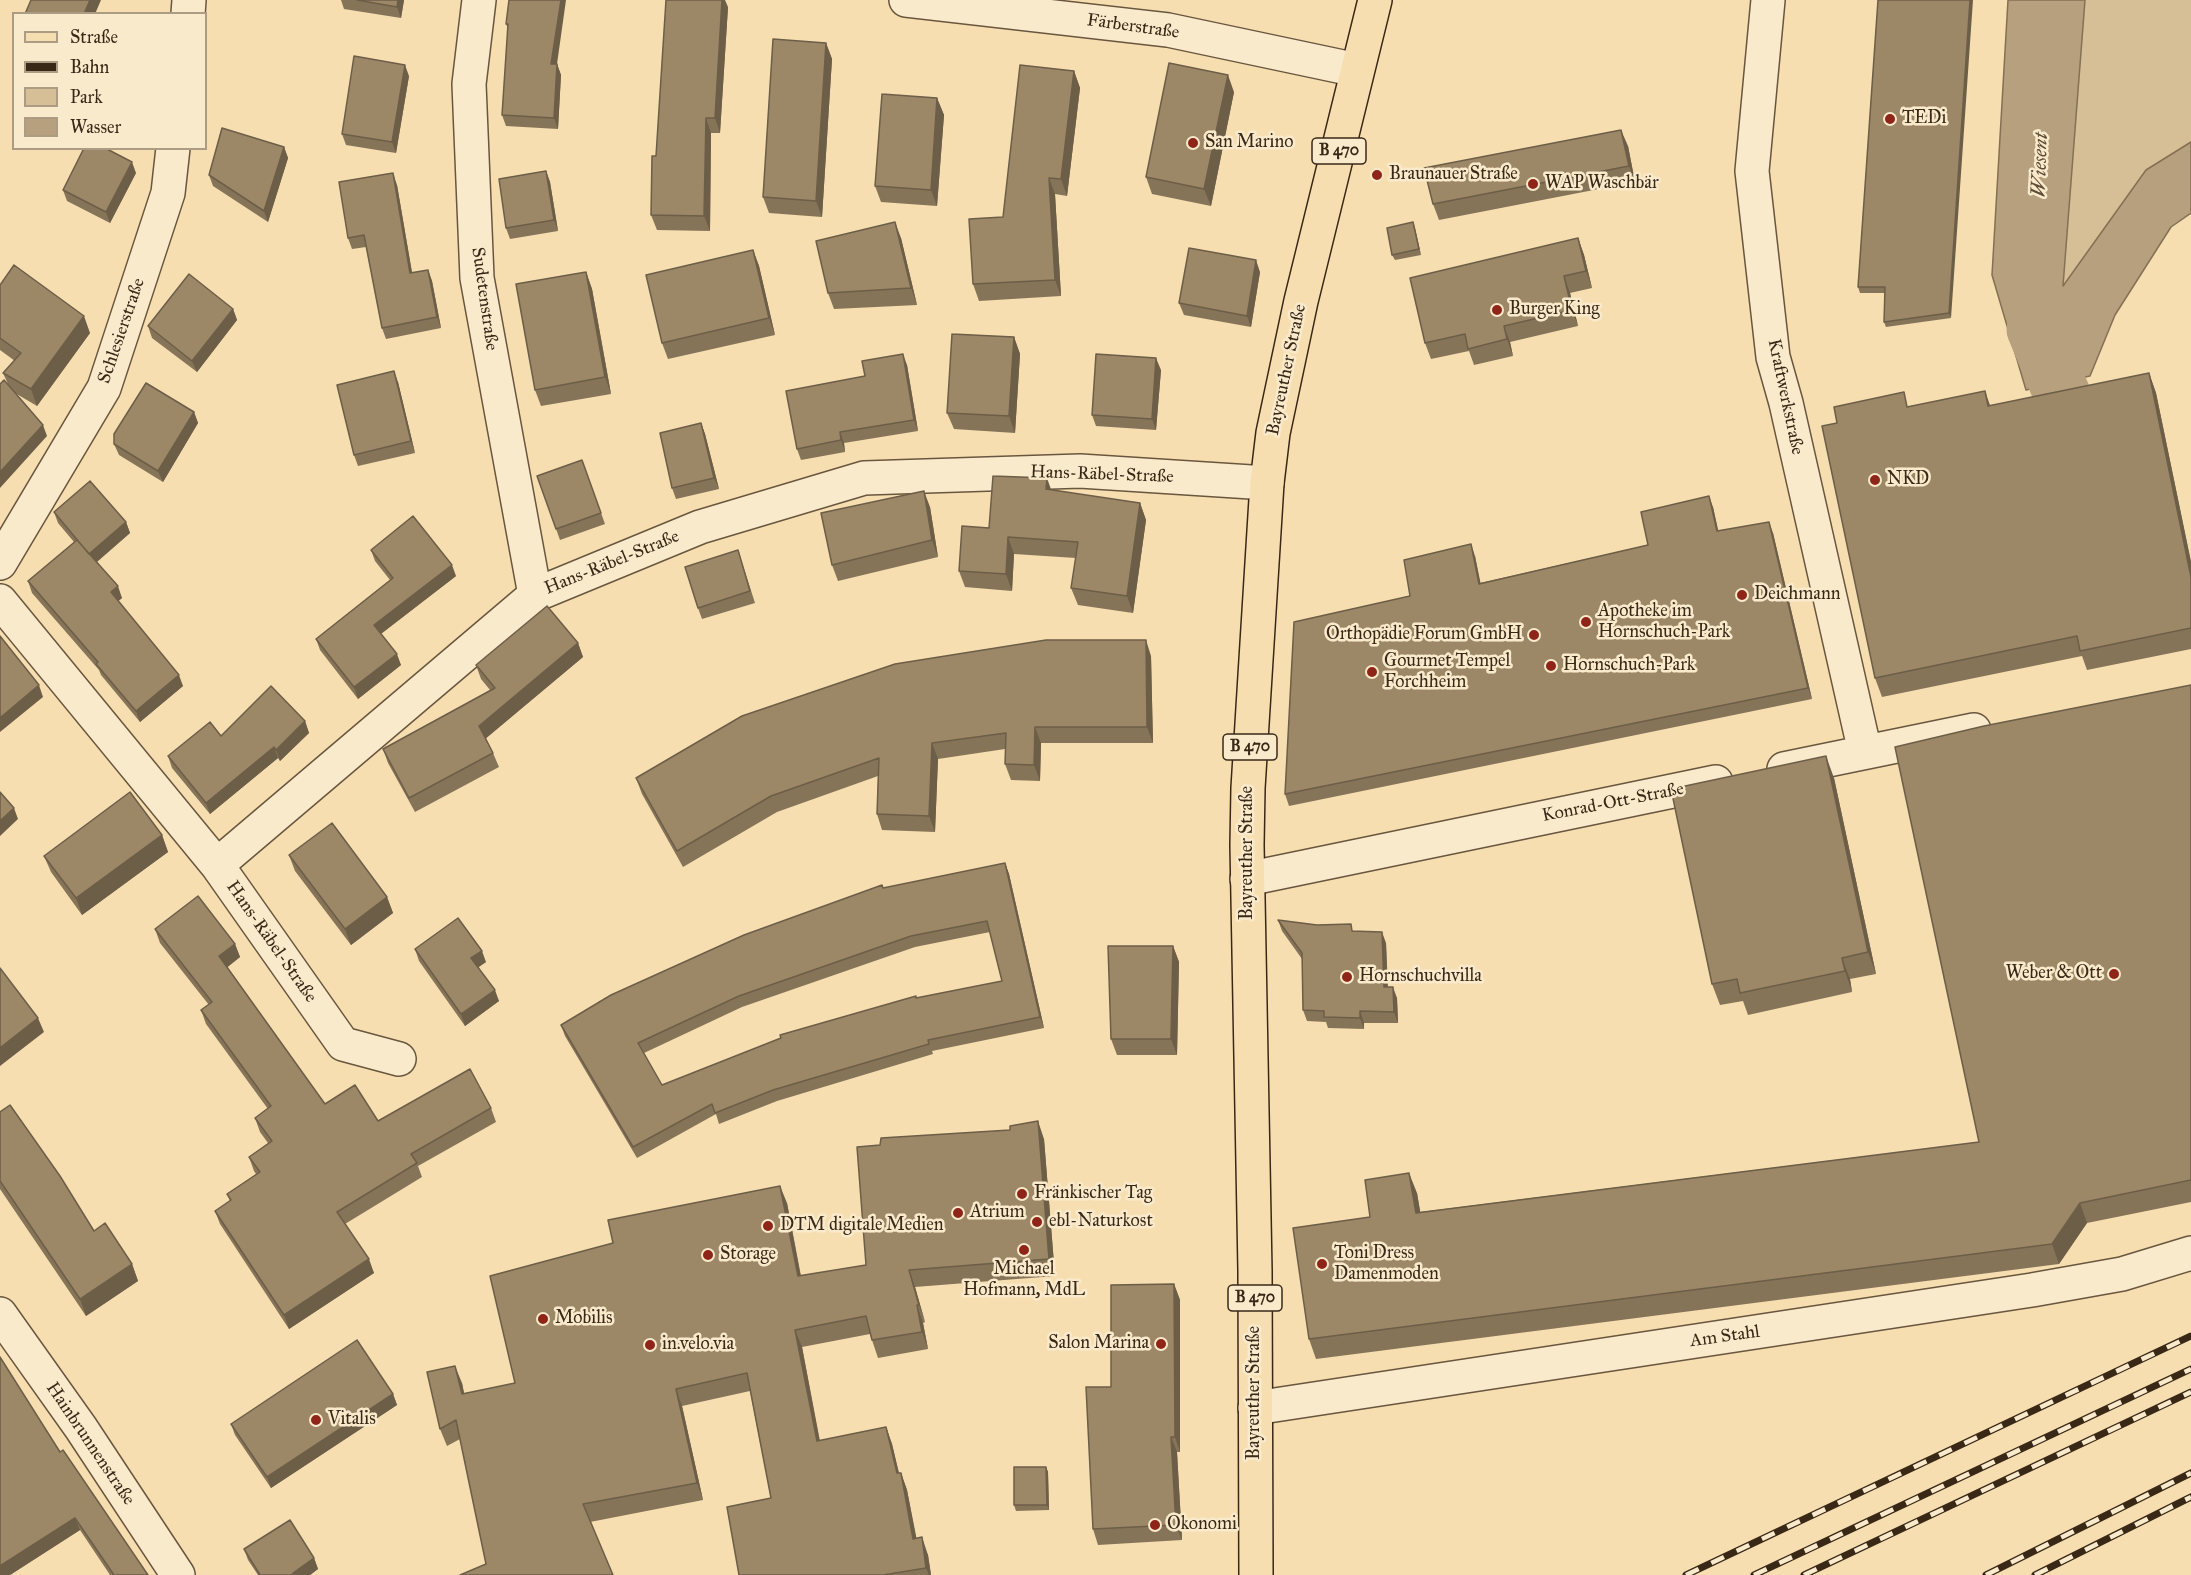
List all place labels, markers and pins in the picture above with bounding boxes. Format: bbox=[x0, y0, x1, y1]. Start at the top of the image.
place label: TEDi bbox=[1902, 108, 1946, 130]
marker: TEDi bbox=[1883, 112, 1897, 126]
place label: San Marino bbox=[1205, 132, 1293, 154]
marker: San Marino bbox=[1186, 136, 1200, 150]
place label: Braunauer Straße bbox=[1389, 164, 1518, 186]
marker: Braunauer Straße bbox=[1370, 168, 1384, 182]
place label: WAP Waschbär bbox=[1545, 173, 1659, 195]
marker: WAP Waschbär bbox=[1526, 177, 1540, 191]
place label: Burger King bbox=[1509, 299, 1600, 321]
marker: Burger King bbox=[1490, 303, 1504, 317]
place label: NKD bbox=[1887, 469, 1929, 491]
marker: NKD bbox=[1868, 473, 1882, 487]
place label: Deichmann bbox=[1754, 584, 1840, 606]
marker: Deichmann bbox=[1735, 588, 1749, 602]
place label: Apotheke im Hornschuch-Park bbox=[1598, 601, 1730, 644]
marker: Apotheke im Hornschuch-Park bbox=[1579, 615, 1593, 629]
place label: Orthopädie Forum GmbH bbox=[1326, 624, 1522, 646]
marker: Orthopädie Forum GmbH bbox=[1527, 628, 1541, 642]
place label: Gourmet Tempel Forchheim bbox=[1384, 651, 1510, 694]
place label: Hornschuch-Park bbox=[1563, 655, 1695, 677]
marker: Hornschuch-Park bbox=[1544, 659, 1558, 673]
marker: Gourmet Tempel Forchheim bbox=[1365, 665, 1379, 679]
place label: Weber & Ott bbox=[2006, 963, 2102, 985]
place label: Hornschuchvilla bbox=[1359, 966, 1482, 988]
marker: Weber & Ott bbox=[2107, 967, 2121, 981]
marker: Hornschuchvilla bbox=[1340, 970, 1354, 984]
place label: Fränkischer Tag bbox=[1034, 1183, 1152, 1205]
marker: Fränkischer Tag bbox=[1015, 1187, 1029, 1201]
place label: Atrium bbox=[970, 1202, 1025, 1224]
marker: Atrium bbox=[951, 1206, 965, 1220]
place label: ebl-Naturkost bbox=[1049, 1211, 1153, 1233]
place label: DTM digitale Medien bbox=[780, 1215, 943, 1237]
marker: ebl-Naturkost bbox=[1030, 1215, 1044, 1229]
marker: DTM digitale Medien bbox=[761, 1219, 775, 1233]
marker: Michael Hofmann, MdL bbox=[1017, 1243, 1031, 1257]
place label: Toni Dress Damenmoden bbox=[1334, 1243, 1439, 1286]
place label: Storage bbox=[720, 1244, 776, 1266]
marker: Storage bbox=[701, 1248, 715, 1262]
marker: Toni Dress Damenmoden bbox=[1315, 1257, 1329, 1271]
place label: Michael Hofmann, MdL bbox=[963, 1259, 1085, 1302]
place label: Mobilis bbox=[555, 1308, 613, 1330]
marker: Mobilis bbox=[536, 1312, 550, 1326]
place label: Salon Marina bbox=[1048, 1333, 1149, 1355]
place label: in.velo.via bbox=[662, 1334, 734, 1356]
marker: Salon Marina bbox=[1154, 1337, 1168, 1351]
marker: in.velo.via bbox=[643, 1338, 657, 1352]
place label: Vitalis bbox=[328, 1409, 376, 1431]
marker: Vitalis bbox=[309, 1413, 323, 1427]
place label: Okonomi bbox=[1167, 1514, 1237, 1536]
marker: Okonomi bbox=[1148, 1518, 1162, 1532]

